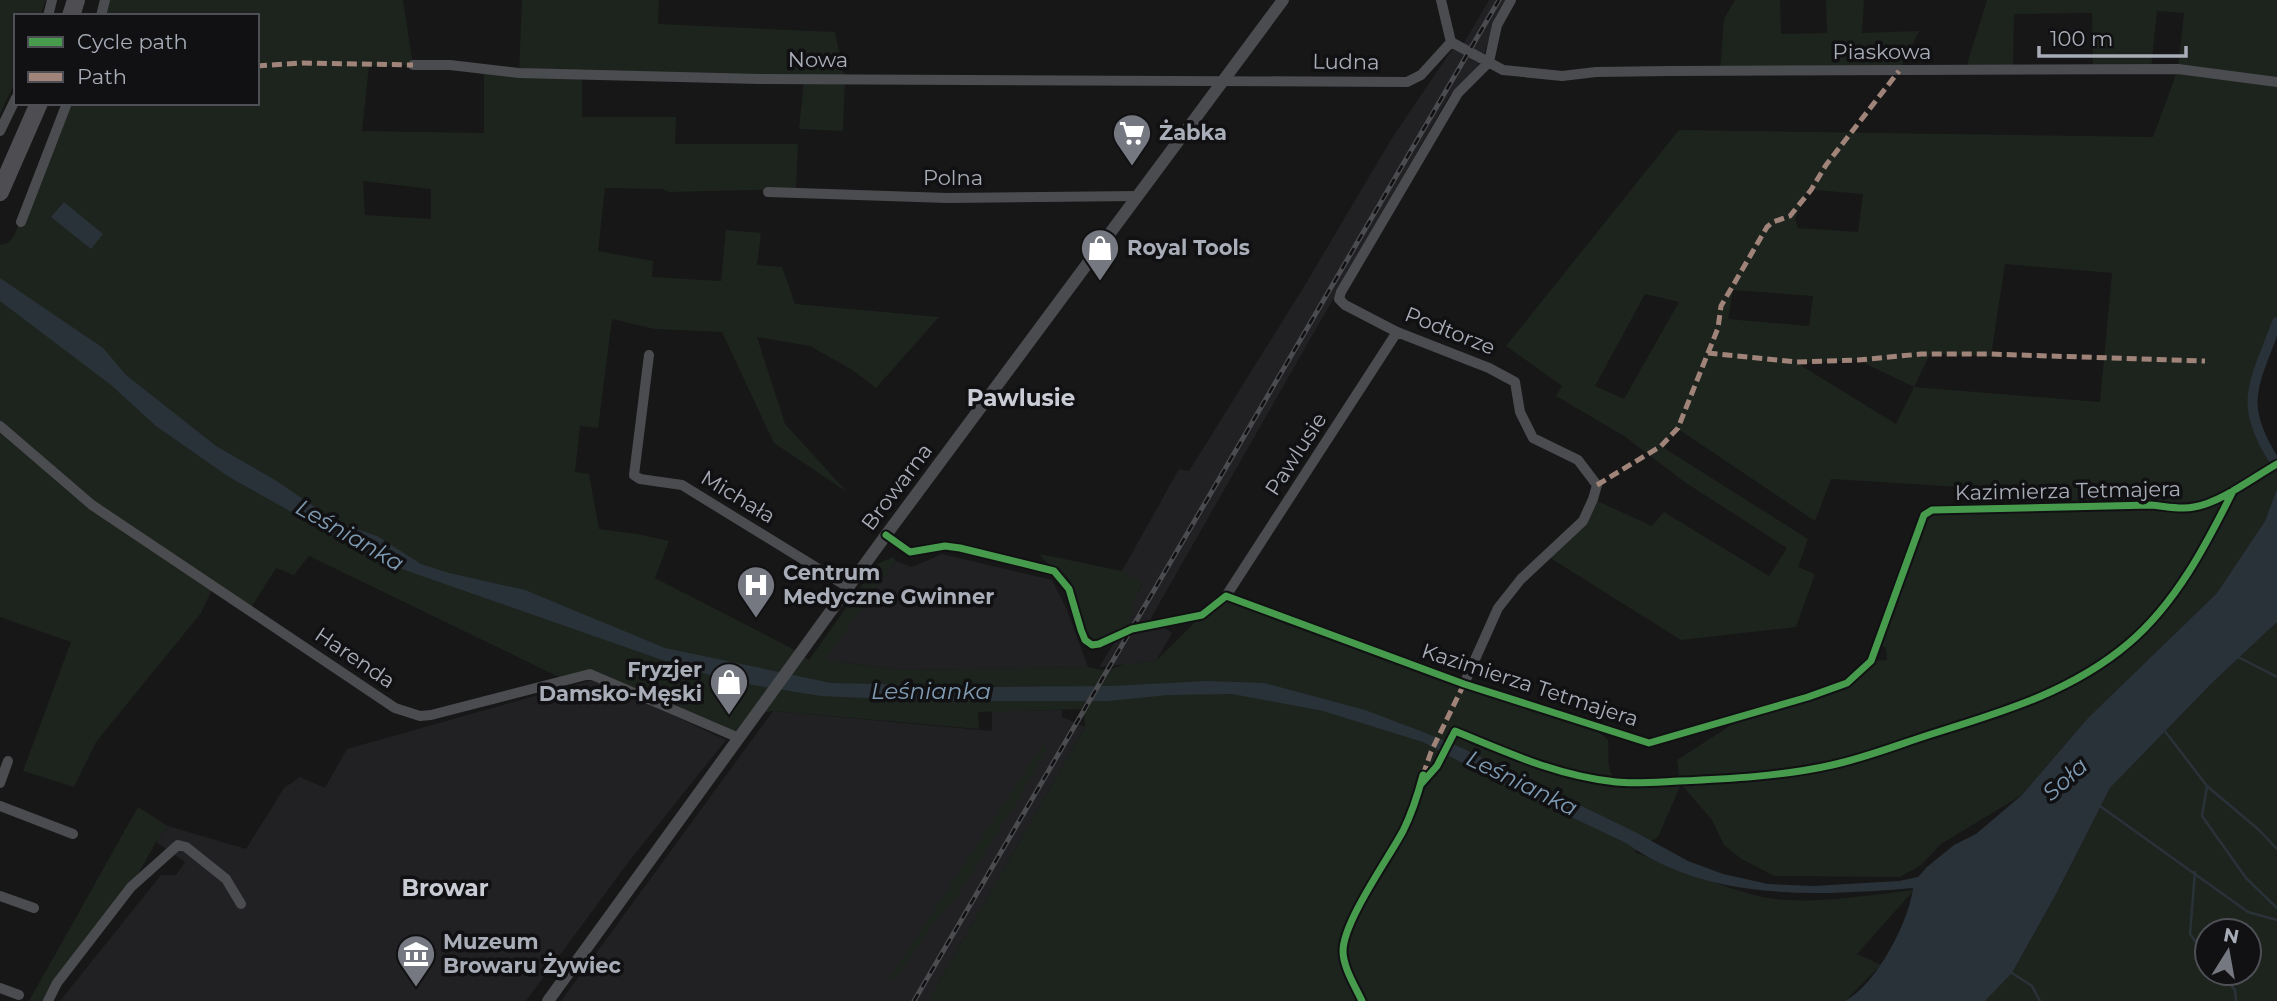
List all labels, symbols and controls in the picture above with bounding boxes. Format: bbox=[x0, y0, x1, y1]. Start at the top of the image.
legend bbox=[14, 14, 259, 105]
scale bar bbox=[2039, 14, 2186, 58]
text: 100 m bbox=[2050, 26, 2113, 51]
text: Cycle path bbox=[77, 29, 188, 54]
street label: Piaskowa bbox=[1833, 39, 1931, 64]
street label: Nowa bbox=[788, 47, 848, 72]
street label: Ludna bbox=[1312, 48, 1380, 75]
text: Path bbox=[77, 64, 127, 89]
supermarket icon: Żabka bbox=[1111, 112, 1153, 167]
place label: Żabka bbox=[1159, 119, 1227, 145]
street label: Polna bbox=[923, 165, 983, 190]
shop icon: Royal Tools bbox=[1079, 227, 1121, 282]
place label: Royal Tools bbox=[1127, 235, 1250, 260]
street label: Podtorze bbox=[1401, 301, 1499, 360]
district label: Pawlusie bbox=[967, 384, 1075, 412]
street label: Pawlusie bbox=[1260, 408, 1332, 500]
street label: Browarna bbox=[856, 438, 937, 535]
street label: Michała bbox=[697, 465, 780, 528]
street label: Kazimierza Tetmajera bbox=[1955, 476, 2181, 505]
water label: Leśnianka bbox=[291, 493, 409, 577]
place label: Centrum Medyczne Gwinner bbox=[783, 560, 994, 609]
hospital icon: Centrum Medyczne Gwinner bbox=[735, 564, 777, 619]
street label: Harenda bbox=[311, 622, 400, 693]
street label: Kazimierza Tetmajera bbox=[1419, 638, 1642, 731]
place label: Fryzjer Damsko-Męski bbox=[539, 657, 702, 706]
shop icon: Fryzjer Damsko-Męski bbox=[708, 661, 750, 716]
water label: Leśnianka bbox=[871, 677, 991, 705]
water label: Leśnianka bbox=[1462, 744, 1582, 822]
water label: Soła bbox=[2037, 752, 2093, 806]
district label: Browar bbox=[401, 874, 489, 902]
north arrow bbox=[2193, 917, 2263, 987]
text: N bbox=[2221, 923, 2241, 949]
place label: Muzeum Browaru Żywiec bbox=[443, 929, 622, 978]
museum icon: Muzeum Browaru Żywiec bbox=[395, 933, 437, 988]

